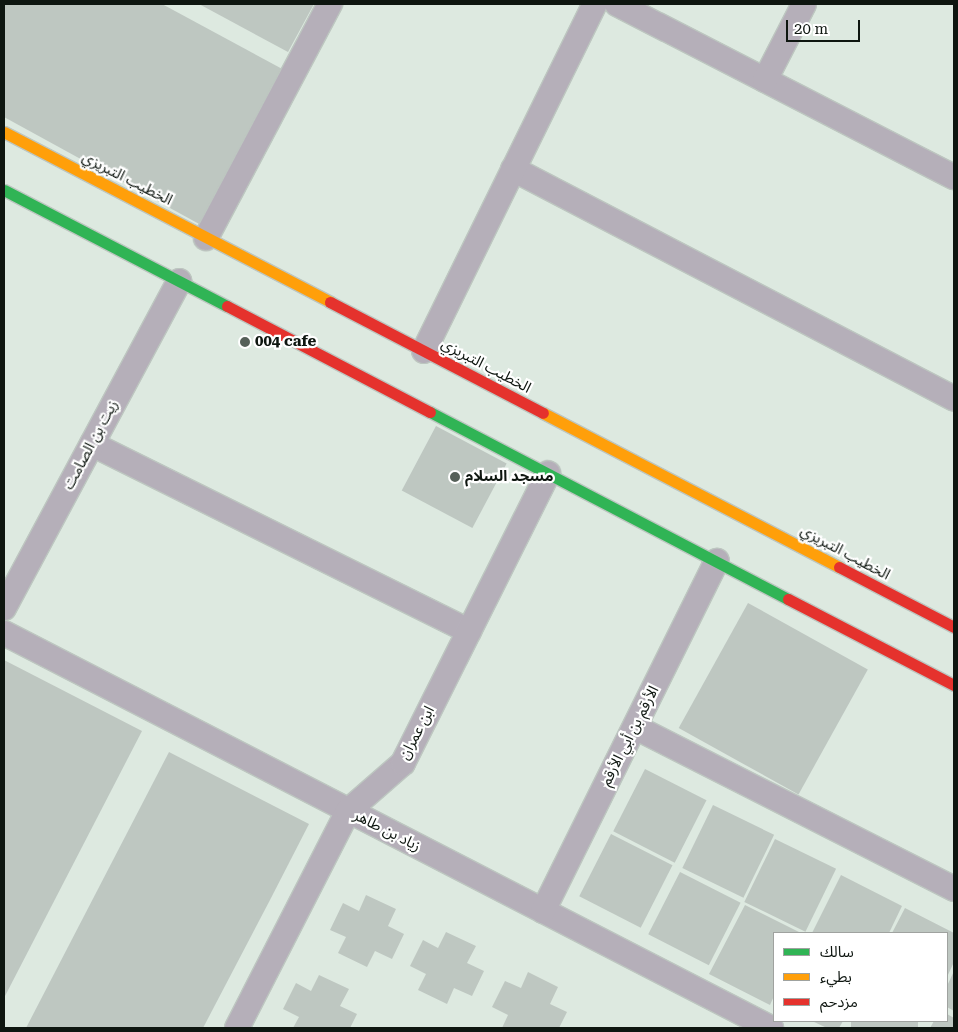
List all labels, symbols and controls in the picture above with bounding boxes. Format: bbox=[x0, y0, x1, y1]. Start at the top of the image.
scale bar bbox=[788, 10, 862, 42]
text: 20 m bbox=[794, 20, 828, 38]
street label: الخطيب التبريزي bbox=[79, 149, 175, 209]
place label: 004 cafe bbox=[255, 333, 316, 351]
street label: الخطيب التبريزي bbox=[438, 335, 534, 397]
marker: 004 cafe bbox=[239, 336, 251, 348]
street label: زيت بن الصامت bbox=[60, 397, 122, 493]
place label: مسجد السلام bbox=[465, 468, 553, 486]
marker: مسجد السلام bbox=[449, 471, 461, 483]
street label: الخطيب التبريزي bbox=[797, 522, 893, 584]
street label: الأرقم بن أبي الأرقم bbox=[597, 683, 663, 789]
street label: ابن عمران bbox=[395, 703, 439, 763]
street label: زياد بن طاهر bbox=[351, 806, 423, 856]
legend bbox=[773, 932, 948, 1022]
text: سالك bbox=[820, 943, 854, 961]
text: بطيء bbox=[820, 968, 852, 986]
text: مزدحم bbox=[820, 993, 858, 1011]

